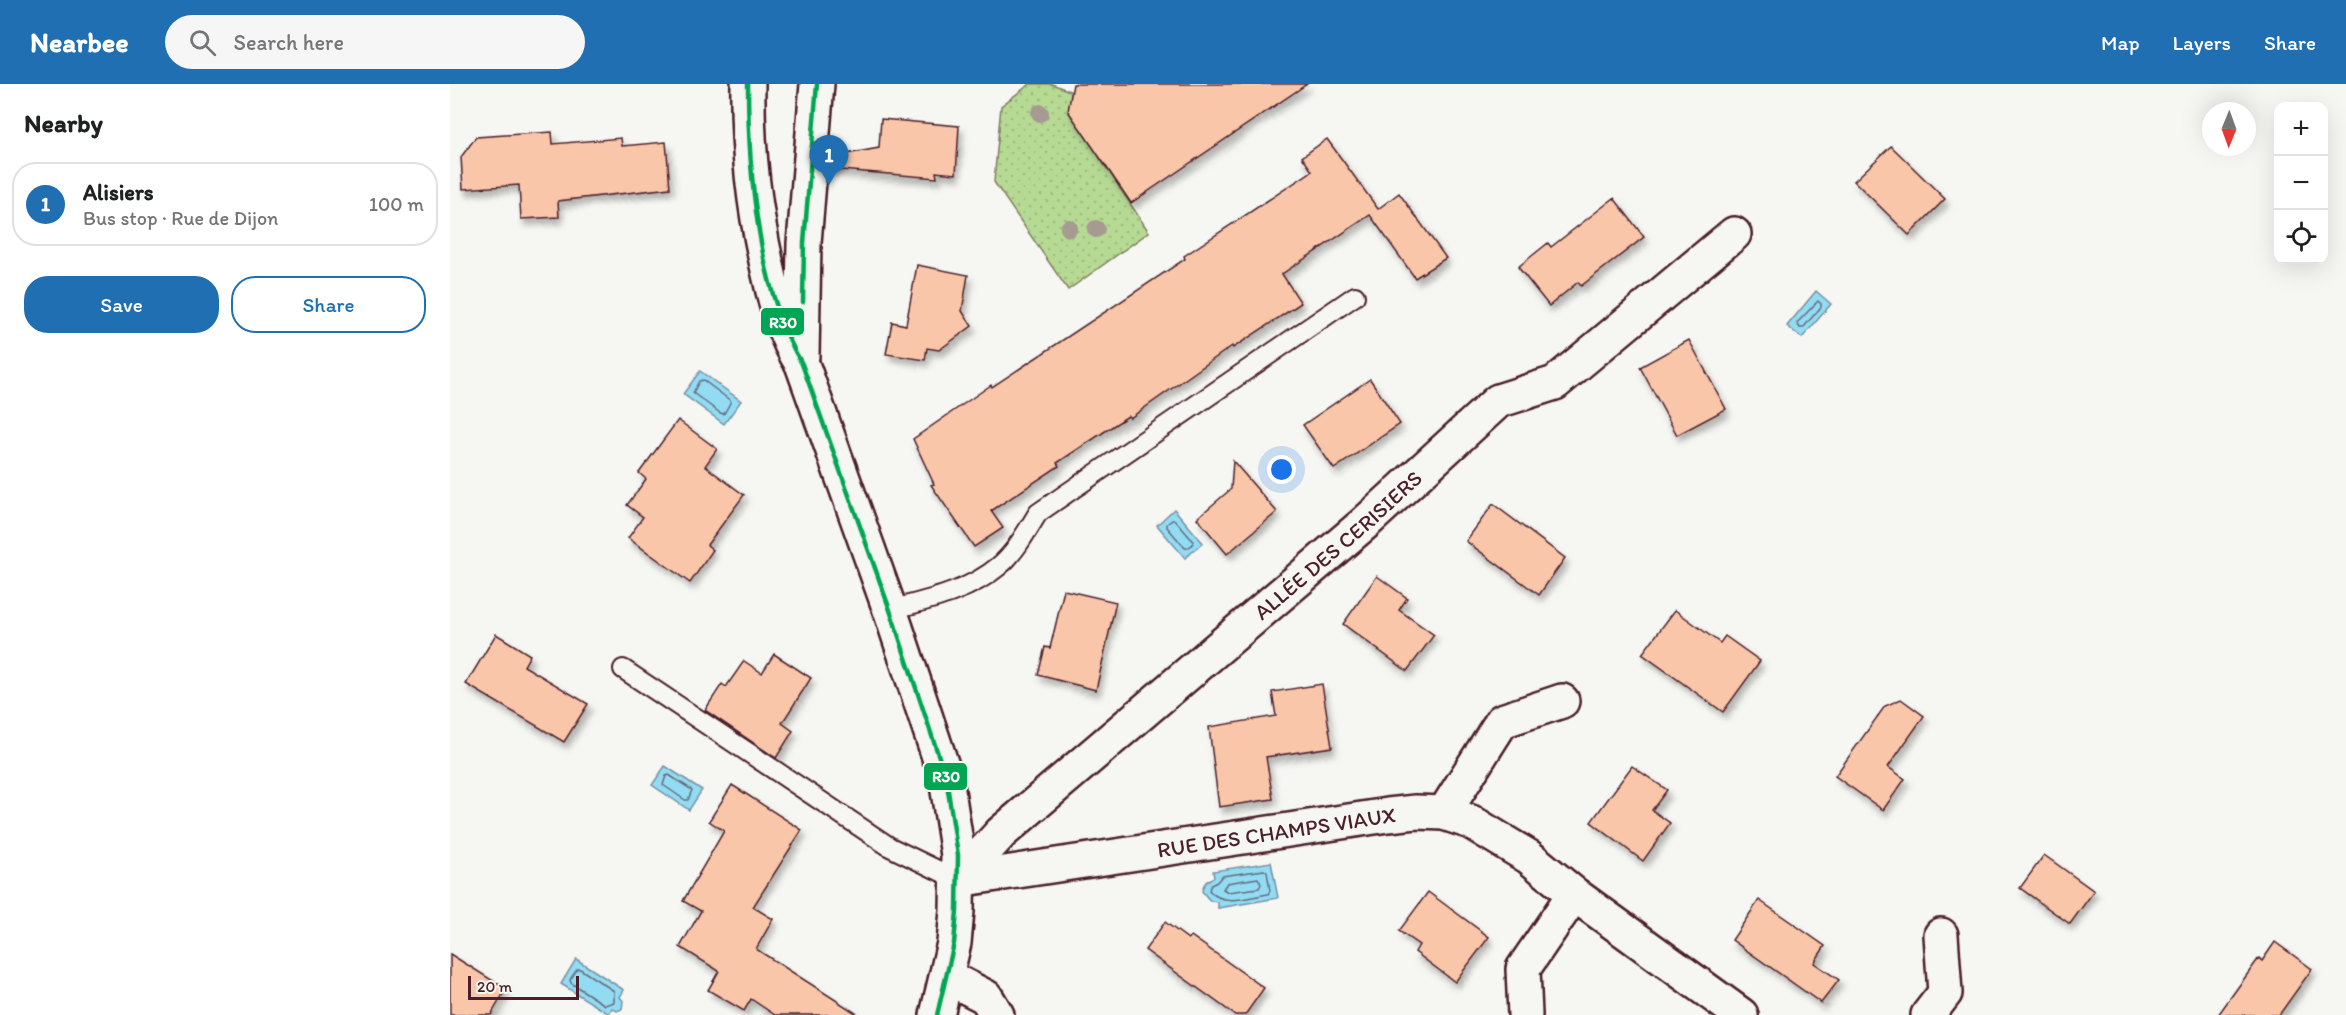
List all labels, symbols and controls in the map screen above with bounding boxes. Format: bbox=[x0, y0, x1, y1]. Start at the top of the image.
search box bbox=[165, 15, 585, 69]
text: Nearbee bbox=[30, 25, 129, 59]
icon: search bbox=[186, 26, 219, 59]
text: Search here bbox=[234, 29, 344, 56]
text: Map bbox=[2101, 30, 2140, 55]
text: Layers bbox=[2173, 30, 2231, 55]
text: Share bbox=[2264, 30, 2316, 55]
north arrow bbox=[2202, 102, 2256, 156]
map controls bbox=[2274, 102, 2328, 264]
button: + bbox=[2274, 102, 2328, 156]
text: Nearby bbox=[24, 107, 103, 139]
pin: 1 bbox=[810, 135, 848, 185]
button: − bbox=[2274, 156, 2328, 210]
text: Alisiers bbox=[83, 179, 154, 206]
text: 1 bbox=[41, 192, 50, 216]
text: 100 m bbox=[369, 192, 424, 216]
text: Bus stop · Rue de Dijon bbox=[83, 206, 278, 230]
button: locate bbox=[2274, 210, 2328, 264]
button: Save bbox=[24, 276, 219, 333]
button: Share bbox=[231, 276, 426, 333]
line badge: R30 bbox=[760, 307, 805, 336]
text: R30 bbox=[769, 313, 797, 332]
your location bbox=[1267, 455, 1296, 484]
street label: ALLÉE DES CERISIERS bbox=[1249, 465, 1428, 626]
line badge: R30 bbox=[923, 762, 968, 791]
text: R30 bbox=[932, 767, 960, 786]
street label: RUE DES CHAMPS VIAUX bbox=[1155, 801, 1397, 864]
scale bar bbox=[468, 973, 579, 1000]
text: 20 m bbox=[477, 977, 512, 996]

